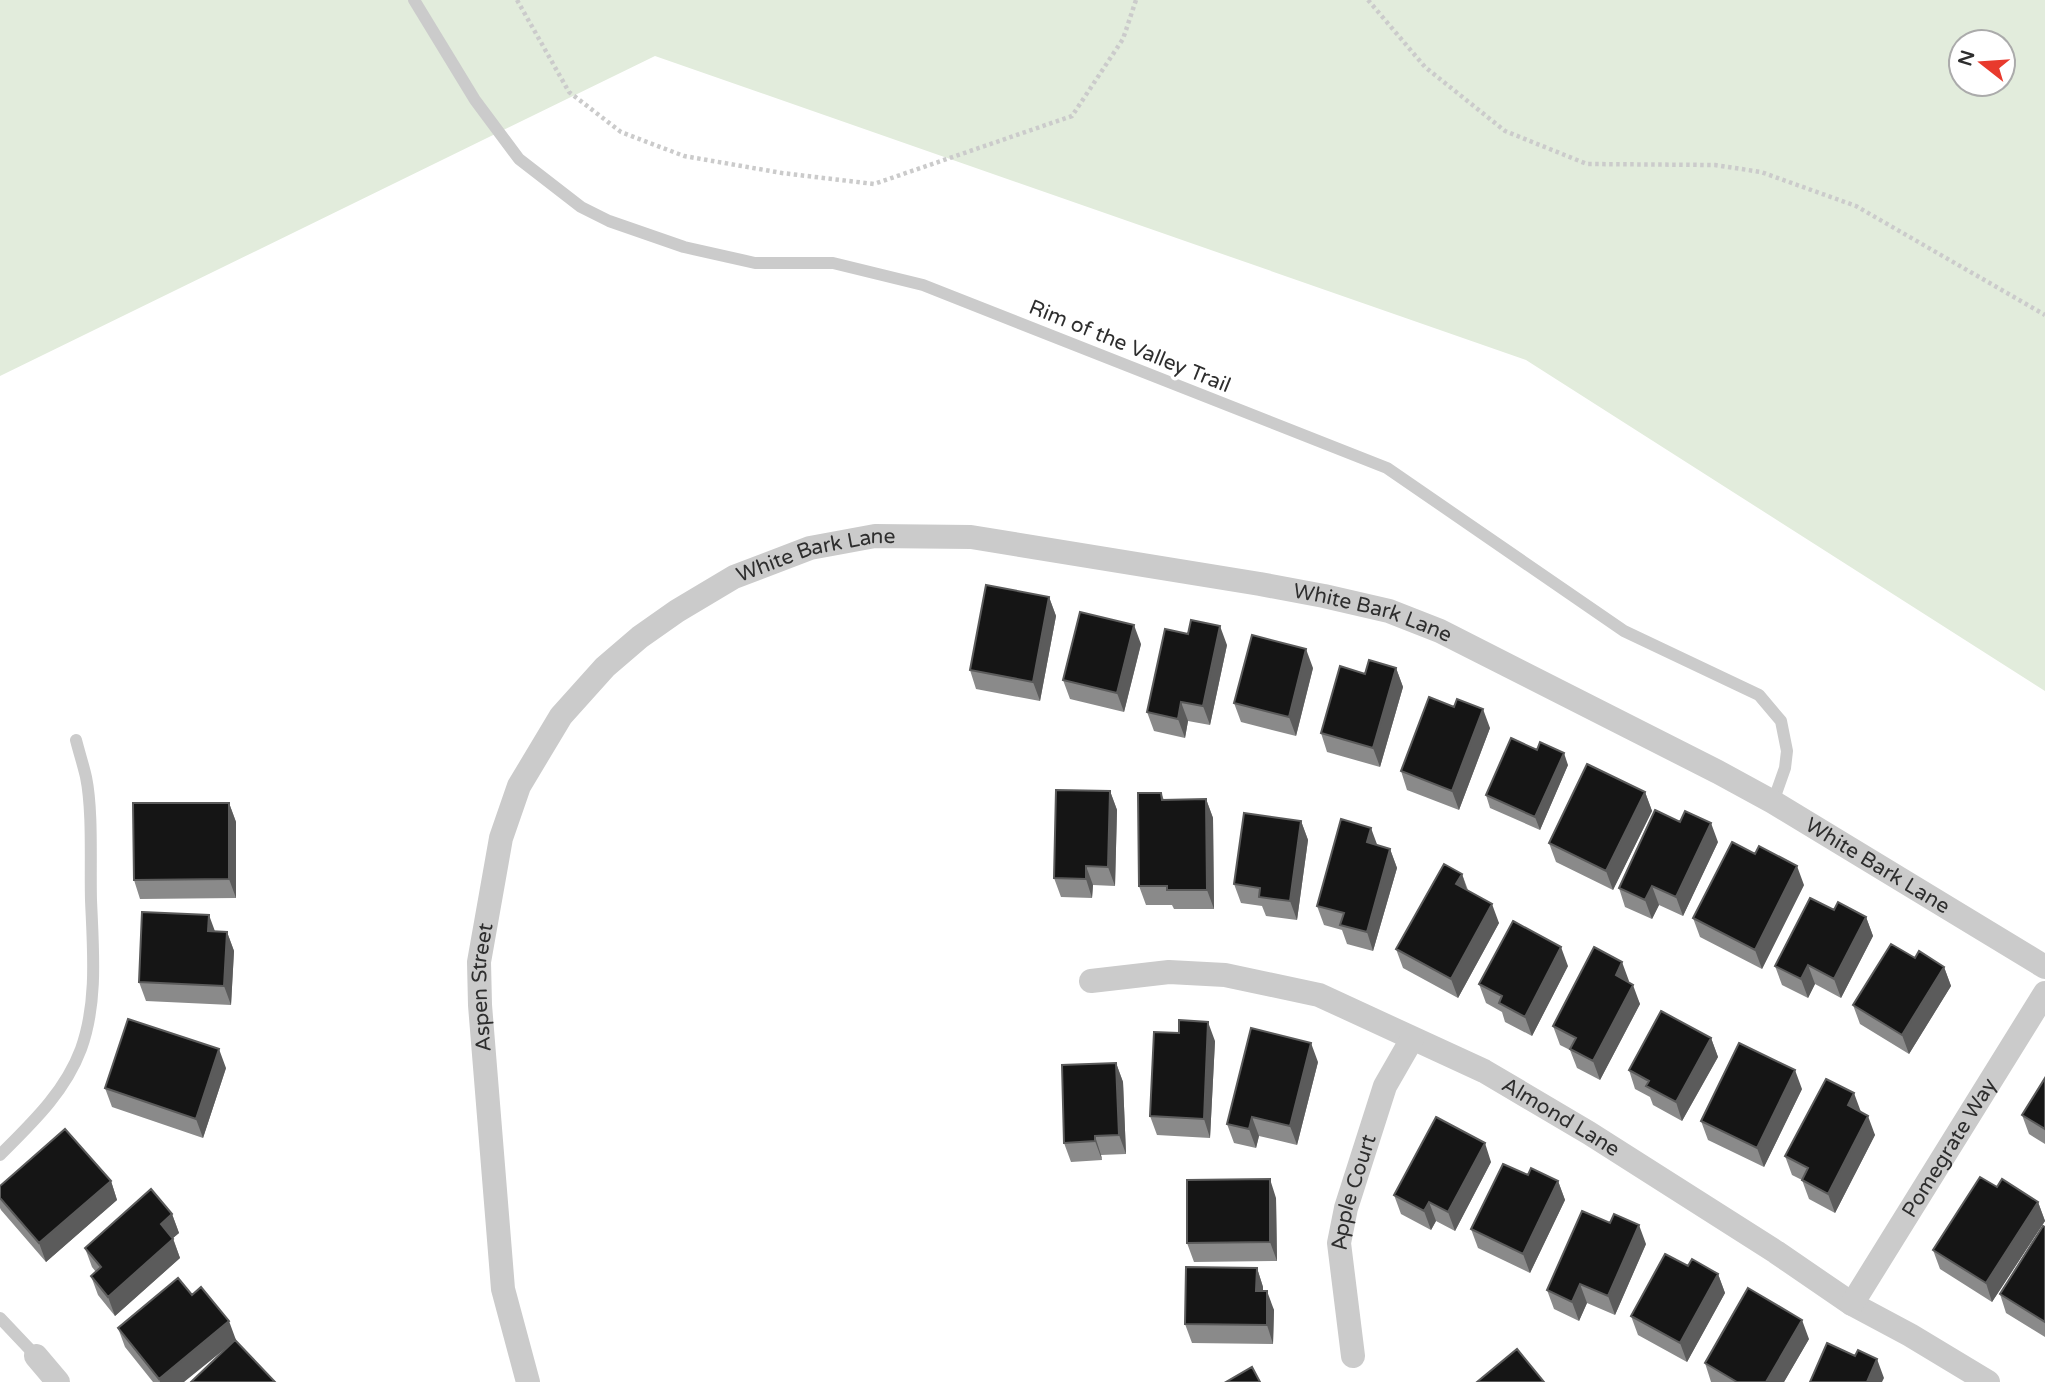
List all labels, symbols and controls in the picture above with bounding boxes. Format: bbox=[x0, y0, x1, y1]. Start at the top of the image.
north arrow bbox=[1947, 28, 2017, 98]
text: N bbox=[1954, 48, 1979, 69]
street label: Rim of the Valley Trail bbox=[1025, 295, 1234, 398]
street label: White Bark Lane bbox=[733, 524, 896, 588]
street label: White Bark Lane bbox=[1291, 578, 1456, 648]
street label: White Bark Lane bbox=[1801, 813, 1954, 919]
street label: Aspen Street bbox=[467, 921, 499, 1053]
street label: Almond Lane bbox=[1497, 1072, 1624, 1162]
street label: Pomegrate Way bbox=[1897, 1074, 2002, 1222]
street label: Apple Court bbox=[1326, 1131, 1382, 1253]

